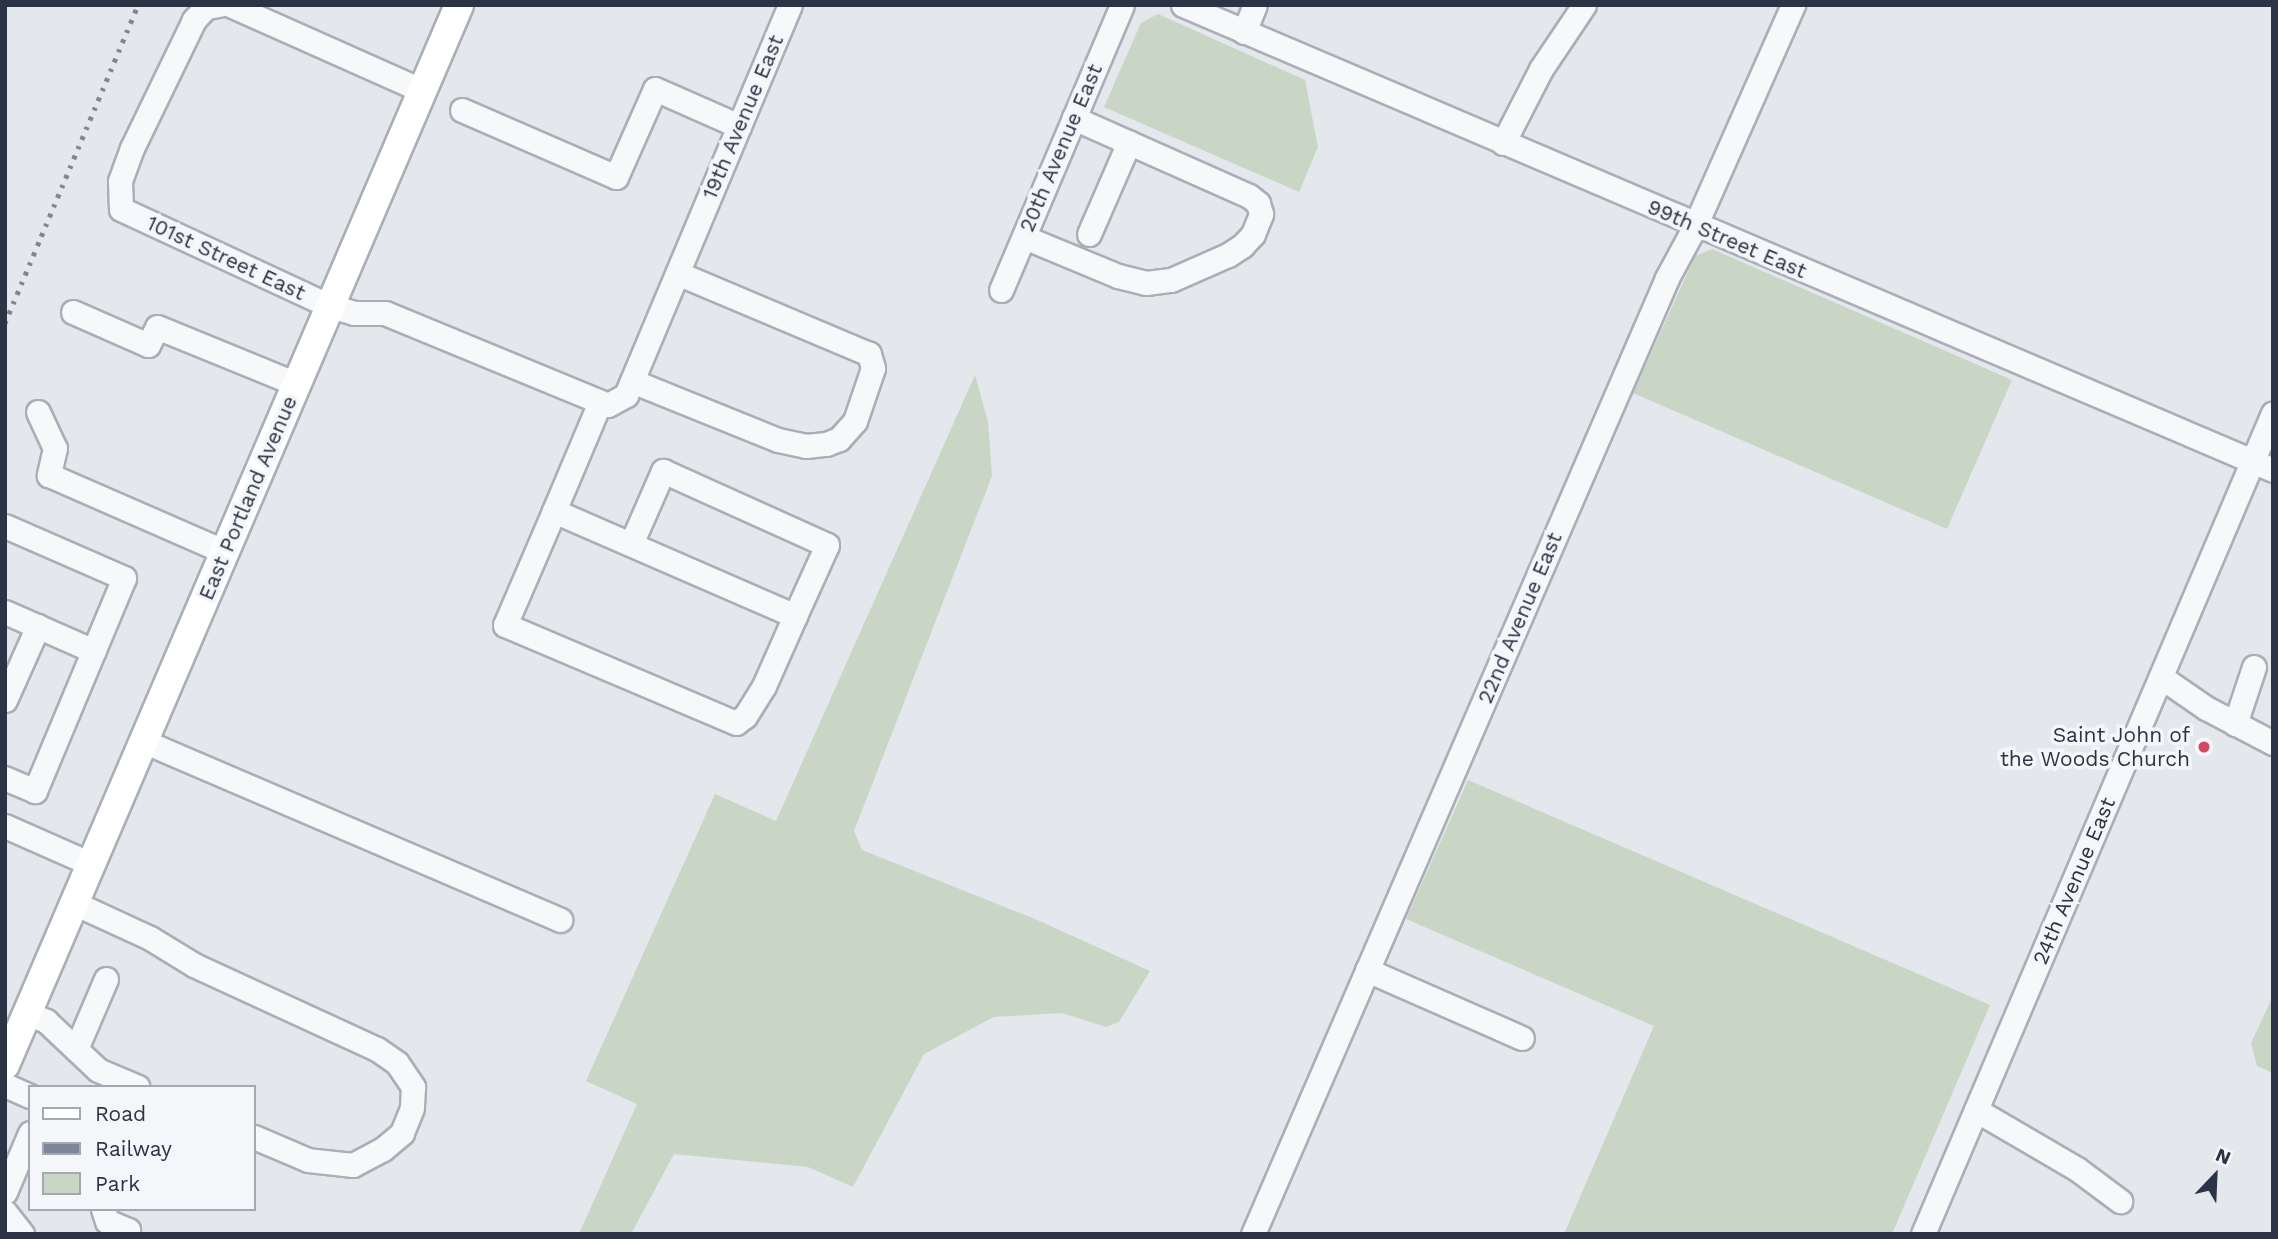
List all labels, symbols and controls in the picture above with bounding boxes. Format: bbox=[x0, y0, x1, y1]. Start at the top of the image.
street label: 19th Avenue East bbox=[697, 31, 789, 203]
street label: 20th Avenue East bbox=[1014, 60, 1108, 236]
street label: 99th Street East bbox=[1644, 194, 1810, 284]
street label: 101st Street East bbox=[143, 210, 309, 306]
street label: East Portland Avenue bbox=[193, 392, 303, 604]
street label: 22nd Avenue East bbox=[1472, 528, 1568, 708]
place label: Saint John of the Woods Church bbox=[2000, 722, 2190, 772]
marker: Saint John of the Woods Church bbox=[2196, 739, 2212, 755]
street label: 24th Avenue East bbox=[2027, 793, 2121, 969]
legend bbox=[28, 1085, 256, 1211]
text: Road bbox=[95, 1101, 146, 1126]
text: Railway bbox=[95, 1136, 172, 1161]
north arrow bbox=[2180, 1141, 2250, 1211]
text: N bbox=[2212, 1143, 2234, 1170]
text: Park bbox=[95, 1171, 140, 1196]

